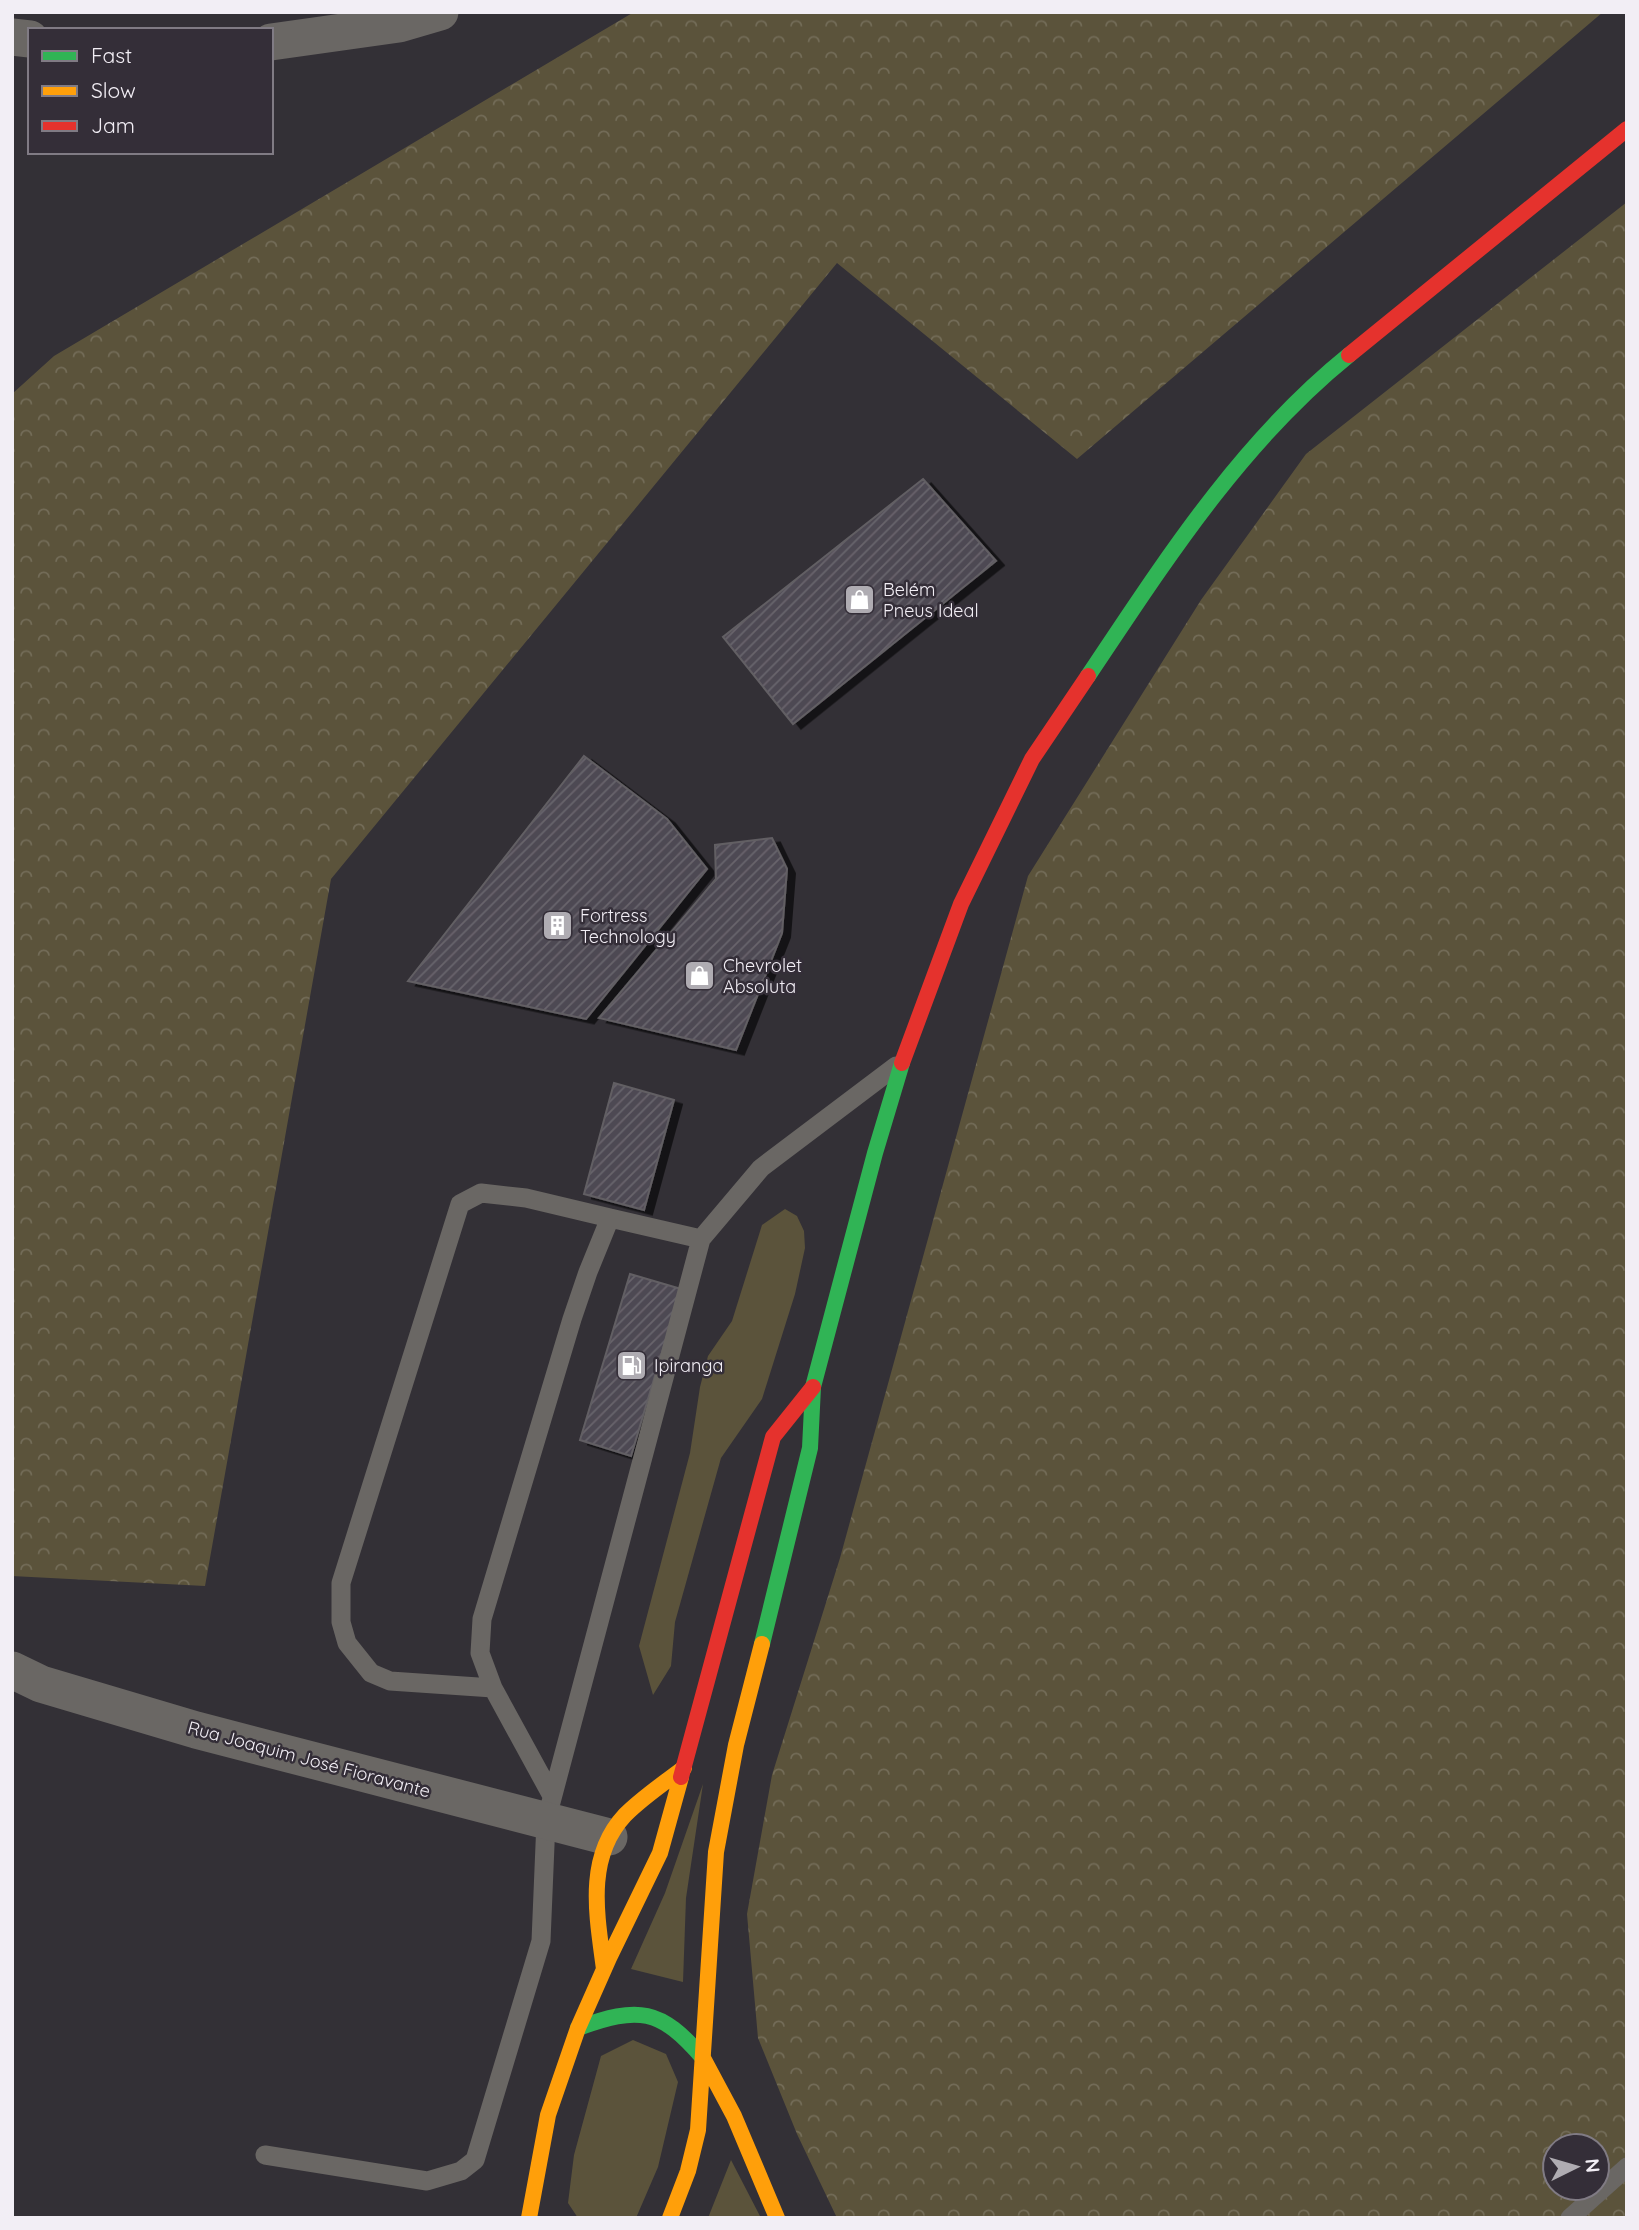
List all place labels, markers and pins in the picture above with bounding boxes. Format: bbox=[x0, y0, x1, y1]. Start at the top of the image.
place label: Belém Pneus Ideal bbox=[883, 578, 979, 622]
shop icon: Belém Pneus Ideal bbox=[843, 582, 877, 616]
place label: Fortress Technology bbox=[580, 904, 676, 948]
building icon: Fortress Technology bbox=[540, 908, 574, 942]
place label: Chevrolet Absoluta bbox=[723, 954, 802, 998]
shop icon: Chevrolet Absoluta bbox=[683, 958, 717, 992]
fuel station icon: Ipiranga bbox=[614, 1348, 648, 1382]
place label: Ipiranga bbox=[654, 1354, 723, 1377]

